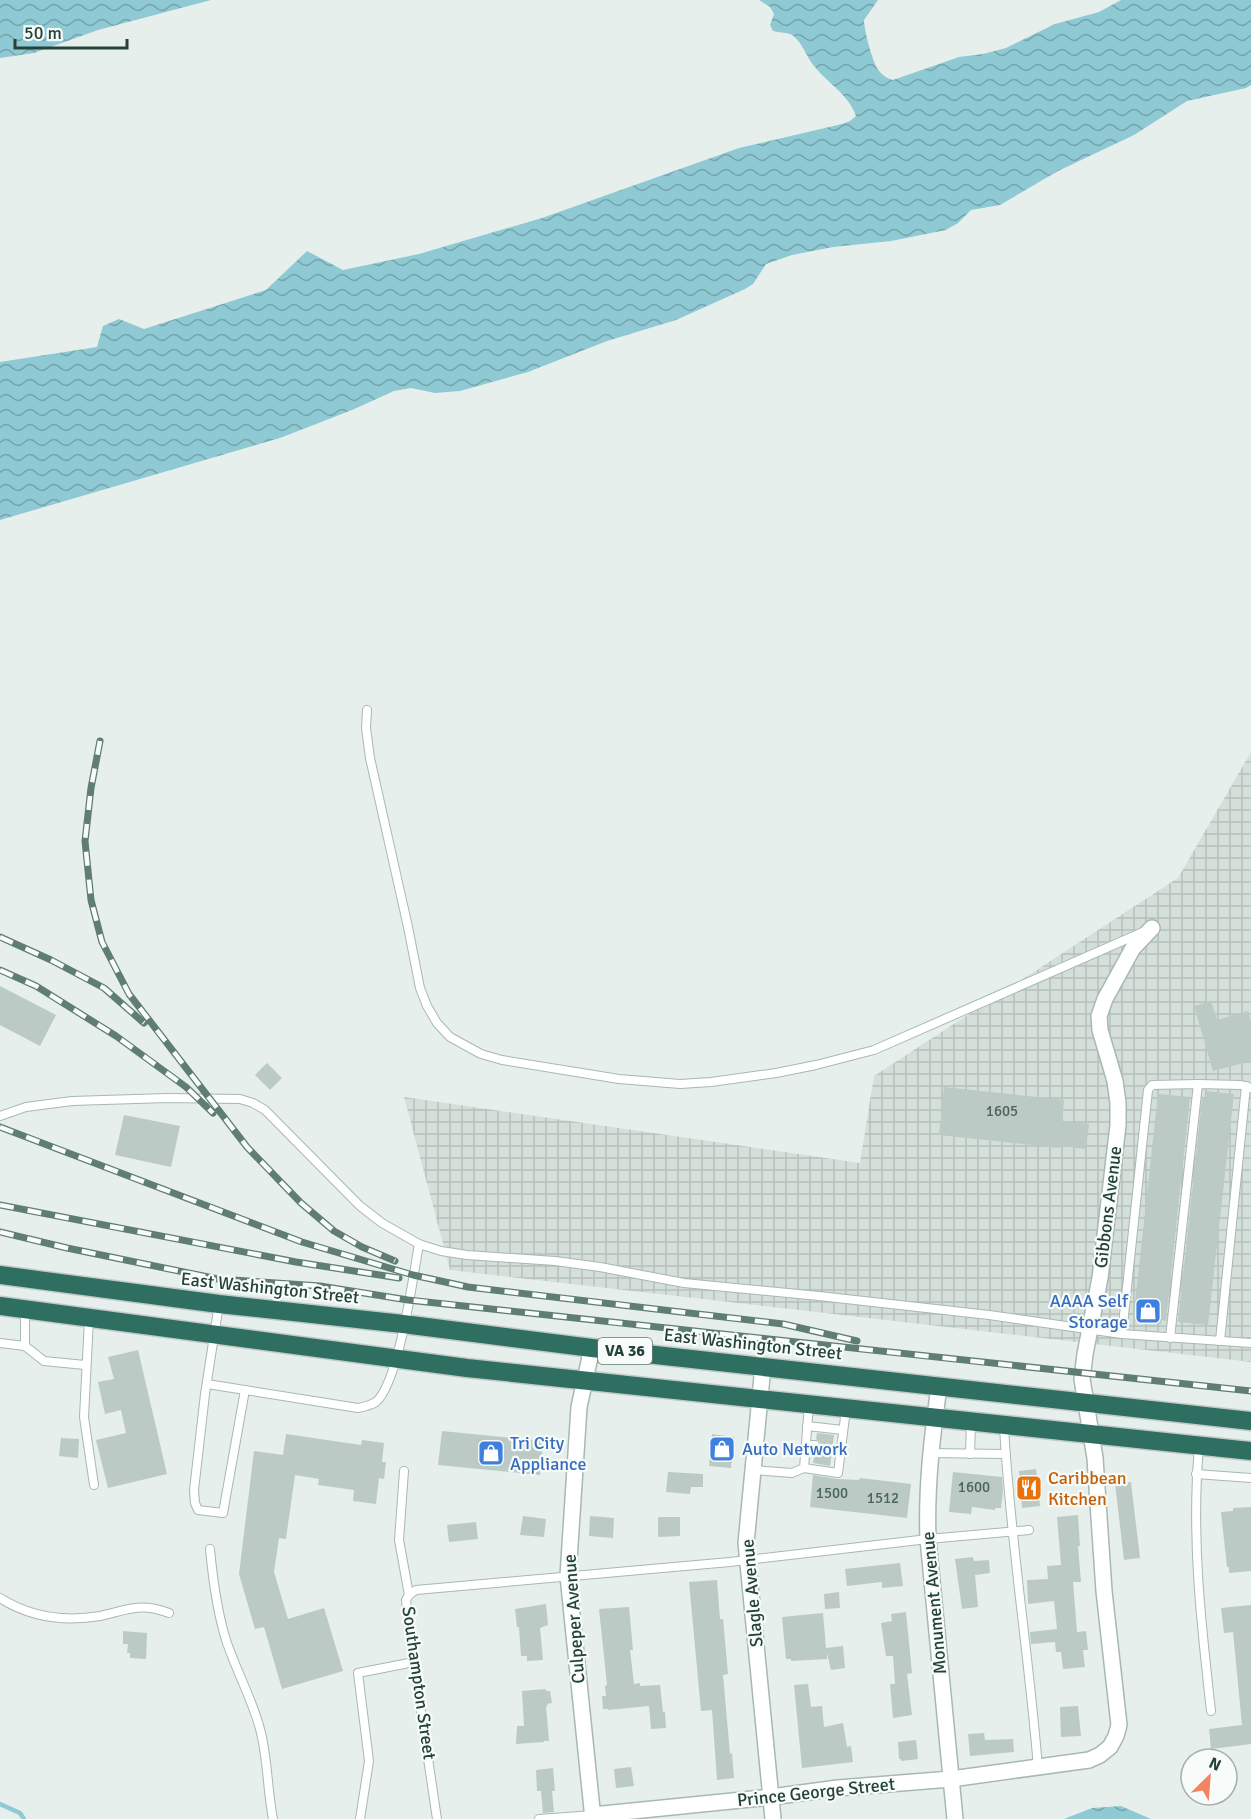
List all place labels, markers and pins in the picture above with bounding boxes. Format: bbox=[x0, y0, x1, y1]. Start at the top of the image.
place label: AAAA Self Storage bbox=[1050, 1290, 1129, 1333]
shop icon: AAAA Self Storage bbox=[1133, 1296, 1163, 1326]
place label: Tri City Appliance bbox=[510, 1432, 587, 1475]
shop icon: Auto Network bbox=[707, 1434, 737, 1464]
shop icon: Tri City Appliance bbox=[476, 1438, 506, 1468]
place label: Auto Network bbox=[742, 1438, 848, 1460]
place label: Caribbean Kitchen bbox=[1048, 1467, 1127, 1510]
restaurant icon: Caribbean Kitchen bbox=[1014, 1473, 1044, 1503]

